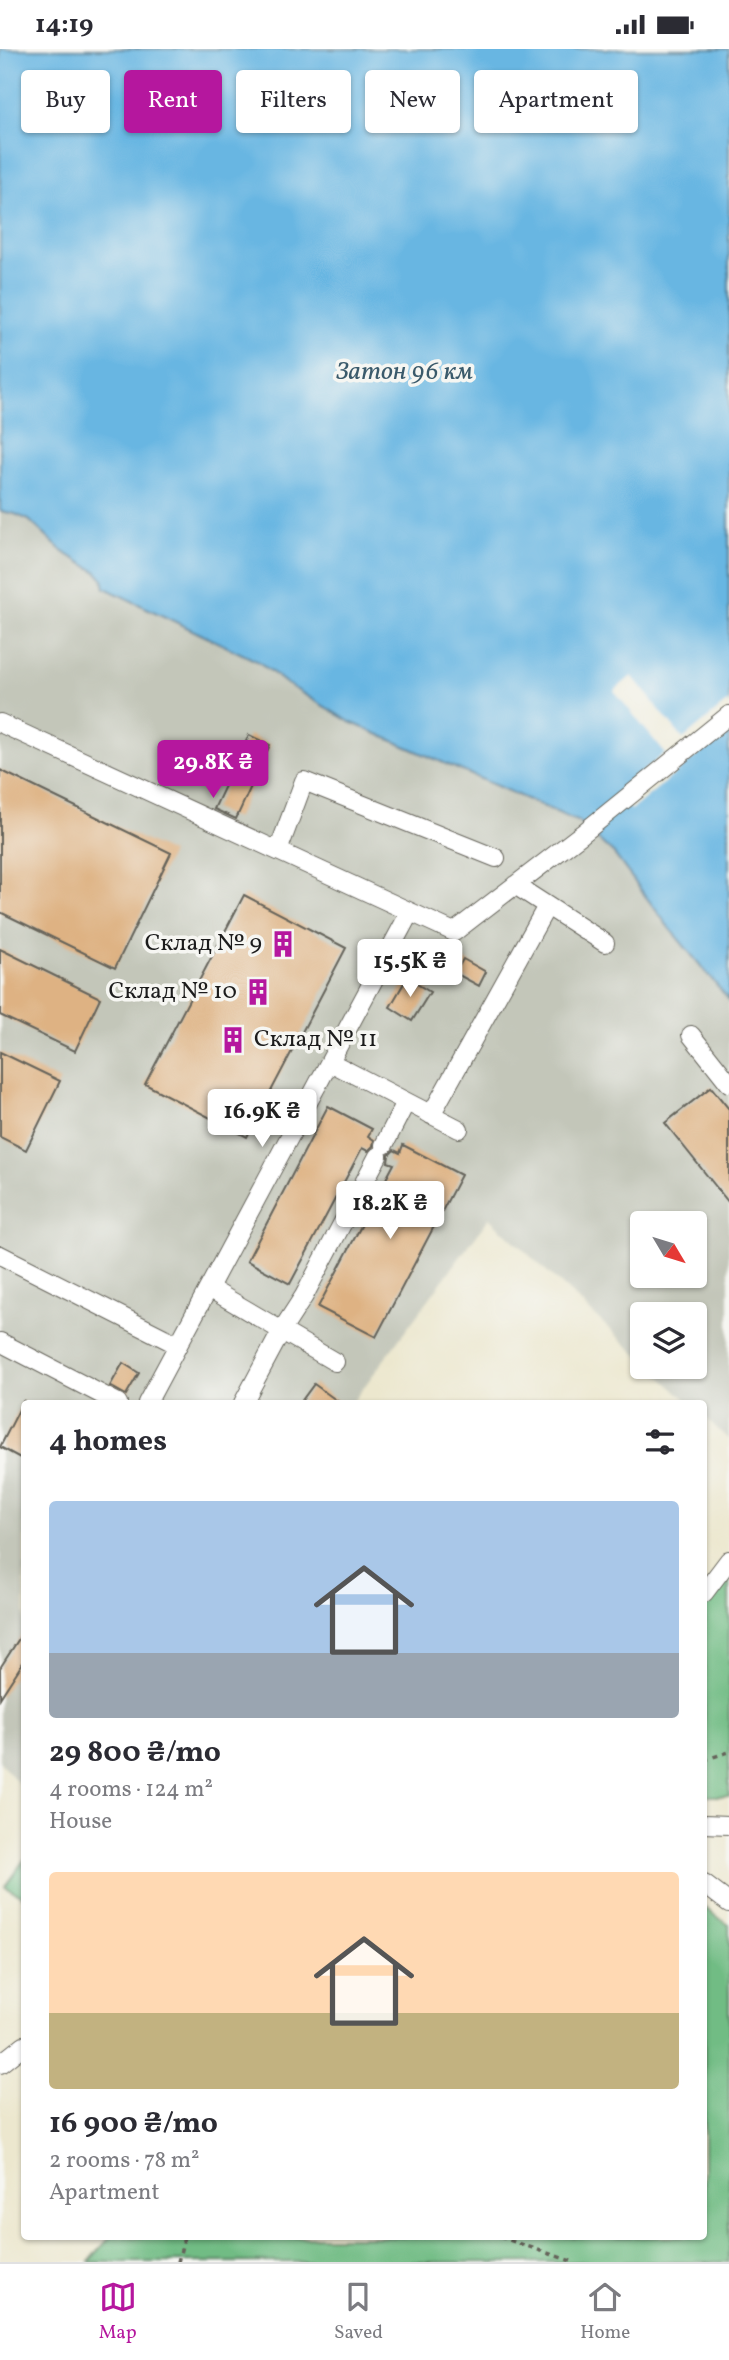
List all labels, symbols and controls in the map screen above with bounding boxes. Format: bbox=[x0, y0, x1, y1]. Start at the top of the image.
text: 14:19 bbox=[35, 7, 93, 43]
chip: Buy bbox=[21, 70, 110, 133]
chip: Rent bbox=[124, 70, 222, 133]
chip: Filters bbox=[236, 70, 351, 133]
chip: New bbox=[365, 70, 460, 133]
chip: Apartment bbox=[474, 70, 638, 133]
water label: Затон 96 км bbox=[336, 354, 474, 390]
pin: 29.8K ₴ bbox=[148, 741, 278, 800]
text: 29.8K ₴ bbox=[173, 747, 253, 779]
place label: Склад № 9 bbox=[145, 927, 262, 961]
building icon: Склад № 9 bbox=[268, 929, 298, 959]
pin: 15.5K ₴ bbox=[345, 939, 475, 999]
text: 15.5K ₴ bbox=[373, 946, 447, 978]
place label: Склад № 10 bbox=[109, 975, 237, 1009]
building icon: Склад № 10 bbox=[243, 977, 273, 1007]
place label: Склад № 11 bbox=[254, 1023, 377, 1057]
building icon: Склад № 11 bbox=[218, 1025, 248, 1055]
pin: 16.9K ₴ bbox=[197, 1089, 327, 1149]
text: 16.9K ₴ bbox=[224, 1096, 300, 1128]
pin: 18.2K ₴ bbox=[325, 1181, 455, 1241]
text: 18.2K ₴ bbox=[352, 1188, 428, 1220]
north arrow bbox=[630, 1211, 707, 1288]
map controls bbox=[630, 1211, 707, 1379]
button: layers bbox=[630, 1302, 707, 1379]
text: 4 homes bbox=[49, 1421, 167, 1463]
icon: filters bbox=[641, 1423, 679, 1461]
icon: home bbox=[301, 1547, 427, 1673]
text: 29 800 ₴/mo bbox=[49, 1732, 221, 1774]
text: 4 rooms · 124 m² bbox=[49, 1774, 213, 1806]
text: House bbox=[49, 1806, 112, 1838]
icon: home bbox=[301, 1918, 427, 2044]
text: 16 900 ₴/mo bbox=[49, 2103, 218, 2145]
text: 2 rooms · 78 m² bbox=[49, 2145, 200, 2177]
text: Apartment bbox=[49, 2177, 160, 2209]
tab: Map bbox=[99, 2278, 137, 2346]
tab: Saved bbox=[334, 2278, 383, 2346]
tab: Home bbox=[580, 2278, 630, 2346]

